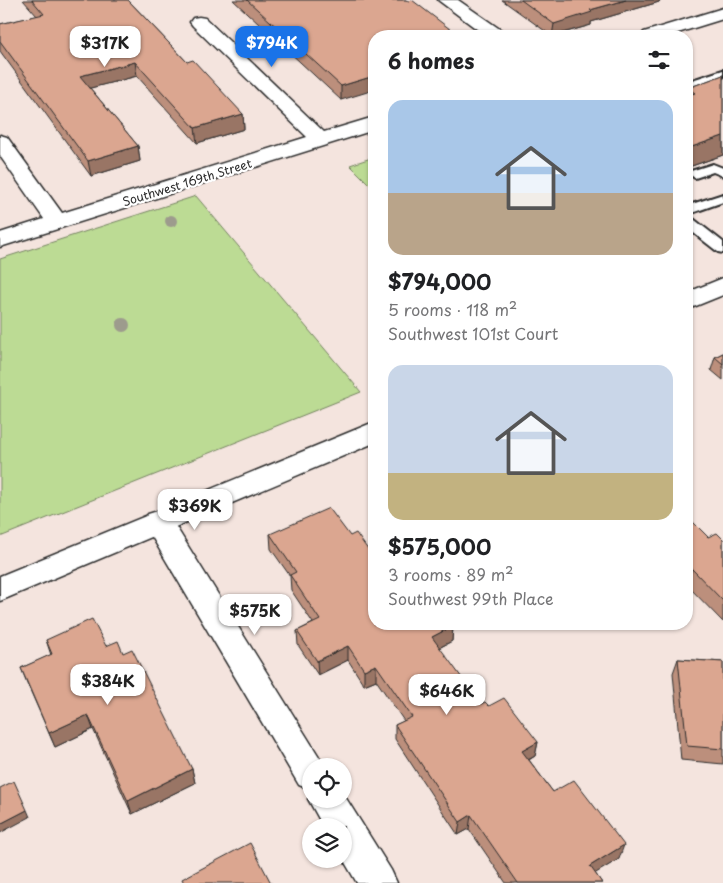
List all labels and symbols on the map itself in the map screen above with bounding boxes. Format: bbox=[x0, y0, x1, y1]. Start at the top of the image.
pin: $317K bbox=[70, 26, 140, 68]
pin: $794K bbox=[237, 26, 307, 68]
street label: Southwest 169th Street bbox=[120, 154, 254, 210]
pin: $369K bbox=[160, 488, 230, 531]
pin: $575K bbox=[220, 594, 290, 636]
pin: $384K bbox=[73, 664, 143, 706]
pin: $646K bbox=[412, 674, 482, 716]

